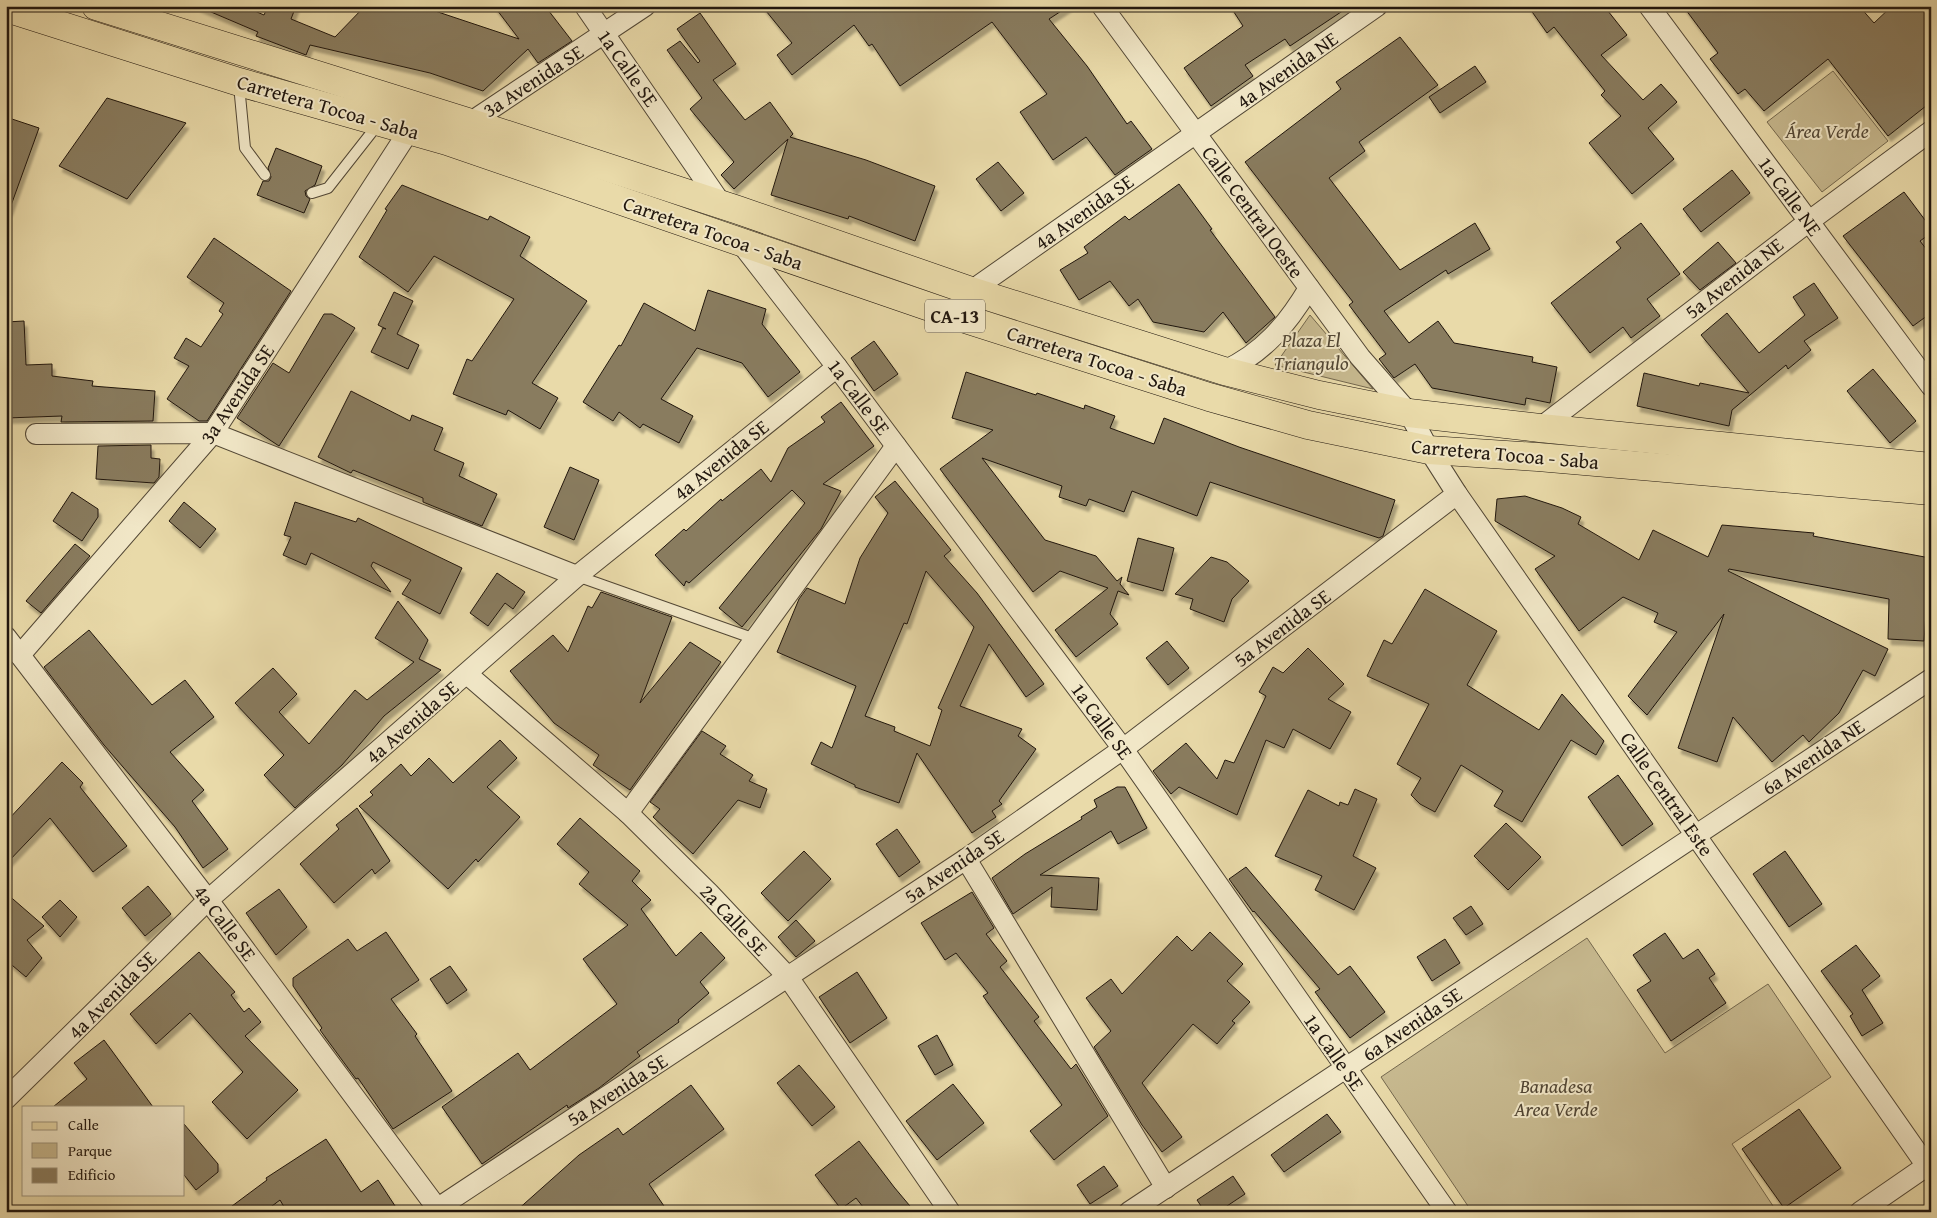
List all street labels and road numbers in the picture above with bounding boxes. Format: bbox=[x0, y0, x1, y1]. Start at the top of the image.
street label: 1a Calle SE bbox=[591, 23, 666, 112]
street label: 4a Avenida NE bbox=[1230, 24, 1343, 115]
street label: 3a Avenida SE bbox=[477, 37, 589, 124]
street label: Carretera Tocoa - Saba bbox=[234, 67, 423, 147]
street label: Calle Central Oeste bbox=[1195, 140, 1311, 284]
street label: 1a Calle NE bbox=[1752, 150, 1829, 241]
street label: 4a Avenida SE bbox=[1028, 167, 1139, 256]
street label: Carretera Tocoa - Saba bbox=[620, 188, 807, 277]
street label: 5a Avenida NE bbox=[1678, 230, 1789, 325]
road number: CA-13 bbox=[925, 300, 985, 332]
street label: Carretera Tocoa - Saba bbox=[1003, 318, 1192, 404]
street label: 3a Avenida SE bbox=[192, 338, 281, 449]
street label: 1a Calle SE bbox=[821, 353, 898, 441]
street label: 4a Avenida SE bbox=[667, 412, 774, 507]
street label: Carretera Tocoa - Saba bbox=[1410, 431, 1601, 476]
street label: 5a Avenida SE bbox=[1227, 581, 1336, 674]
street label: 4a Avenida SE bbox=[359, 673, 464, 770]
street label: 1a Calle SE bbox=[1065, 676, 1140, 765]
street label: 6a Avenida NE bbox=[1756, 712, 1870, 802]
street label: Calle Central Este bbox=[1614, 726, 1721, 862]
street label: 5a Avenida SE bbox=[898, 821, 1009, 910]
street label: 2a Calle SE bbox=[694, 877, 775, 962]
street label: 4a Calle SE bbox=[187, 879, 264, 967]
street label: 4a Avenida SE bbox=[61, 944, 162, 1045]
street label: 6a Avenida SE bbox=[1356, 979, 1467, 1068]
street label: 1a Calle SE bbox=[1297, 1007, 1372, 1096]
street label: 5a Avenida SE bbox=[561, 1046, 673, 1133]

